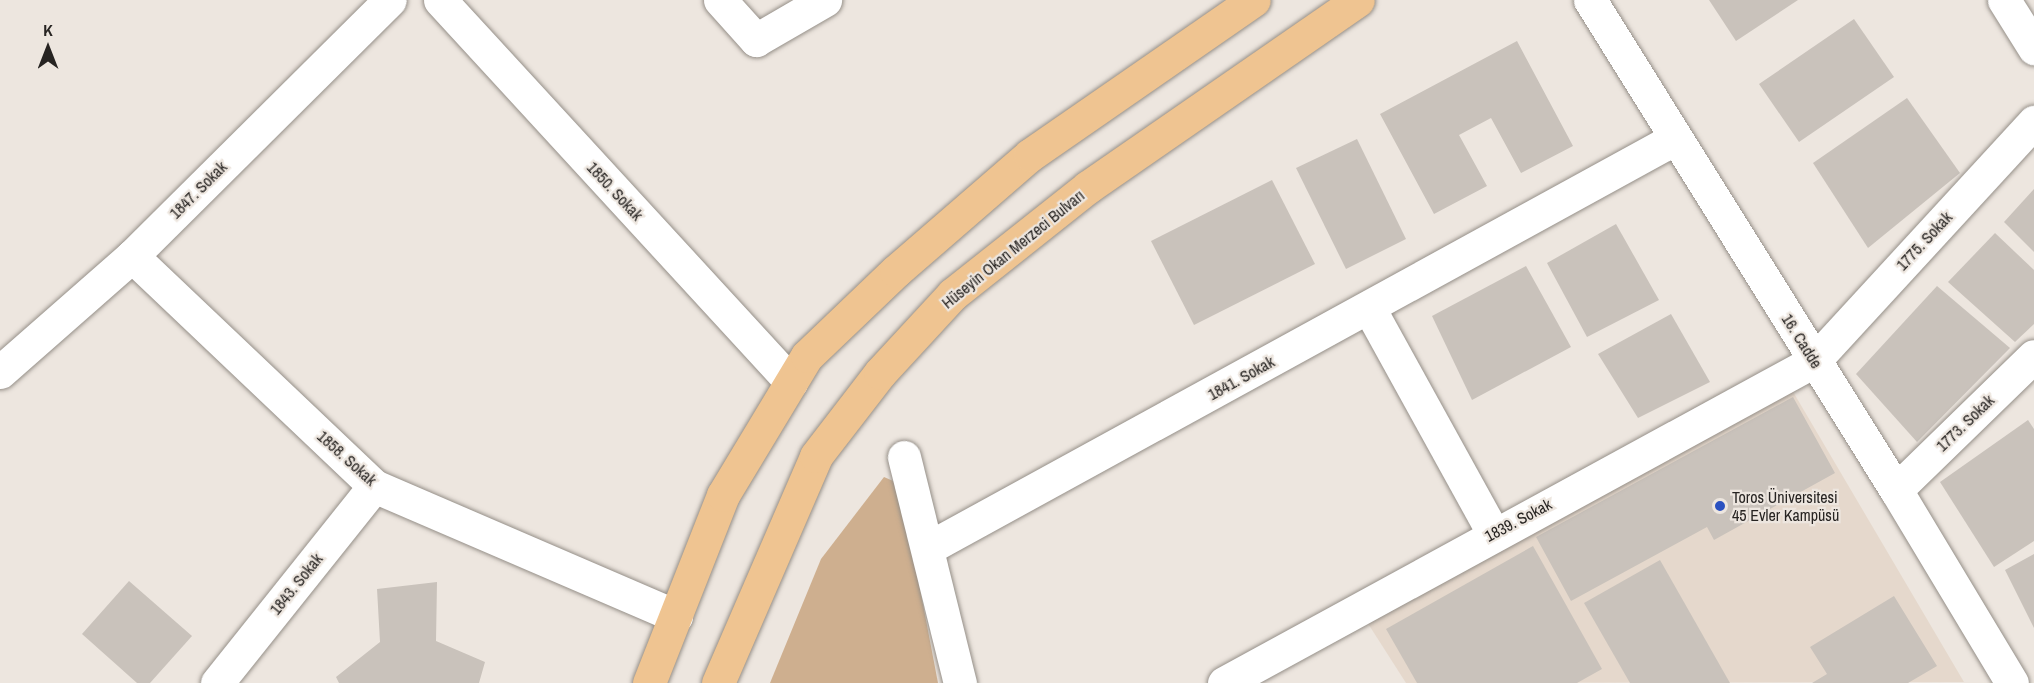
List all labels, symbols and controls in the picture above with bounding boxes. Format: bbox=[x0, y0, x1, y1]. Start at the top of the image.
north arrow bbox=[18, 18, 78, 78]
text: K bbox=[43, 19, 53, 41]
street label: 1847. Sokak bbox=[165, 157, 231, 223]
street label: 1850. Sokak bbox=[583, 158, 647, 224]
street label: Hüseyin Okan Merzeci Bulvarı bbox=[938, 186, 1088, 312]
street label: 1775. Sokak bbox=[1892, 208, 1956, 274]
street label: 16. Cadde bbox=[1778, 310, 1826, 372]
street label: 1841. Sokak bbox=[1204, 352, 1278, 404]
street label: 1773. Sokak bbox=[1932, 391, 1998, 455]
street label: 1858. Sokak bbox=[313, 426, 381, 490]
place label: Toros Üniversitesi 45 Evler Kampüsü bbox=[1732, 487, 1839, 525]
street label: 1839. Sokak bbox=[1481, 494, 1555, 546]
marker: Toros Üniversitesi 45 Evler Kampüsü bbox=[1713, 499, 1727, 513]
street label: 1843. Sokak bbox=[266, 550, 326, 618]

